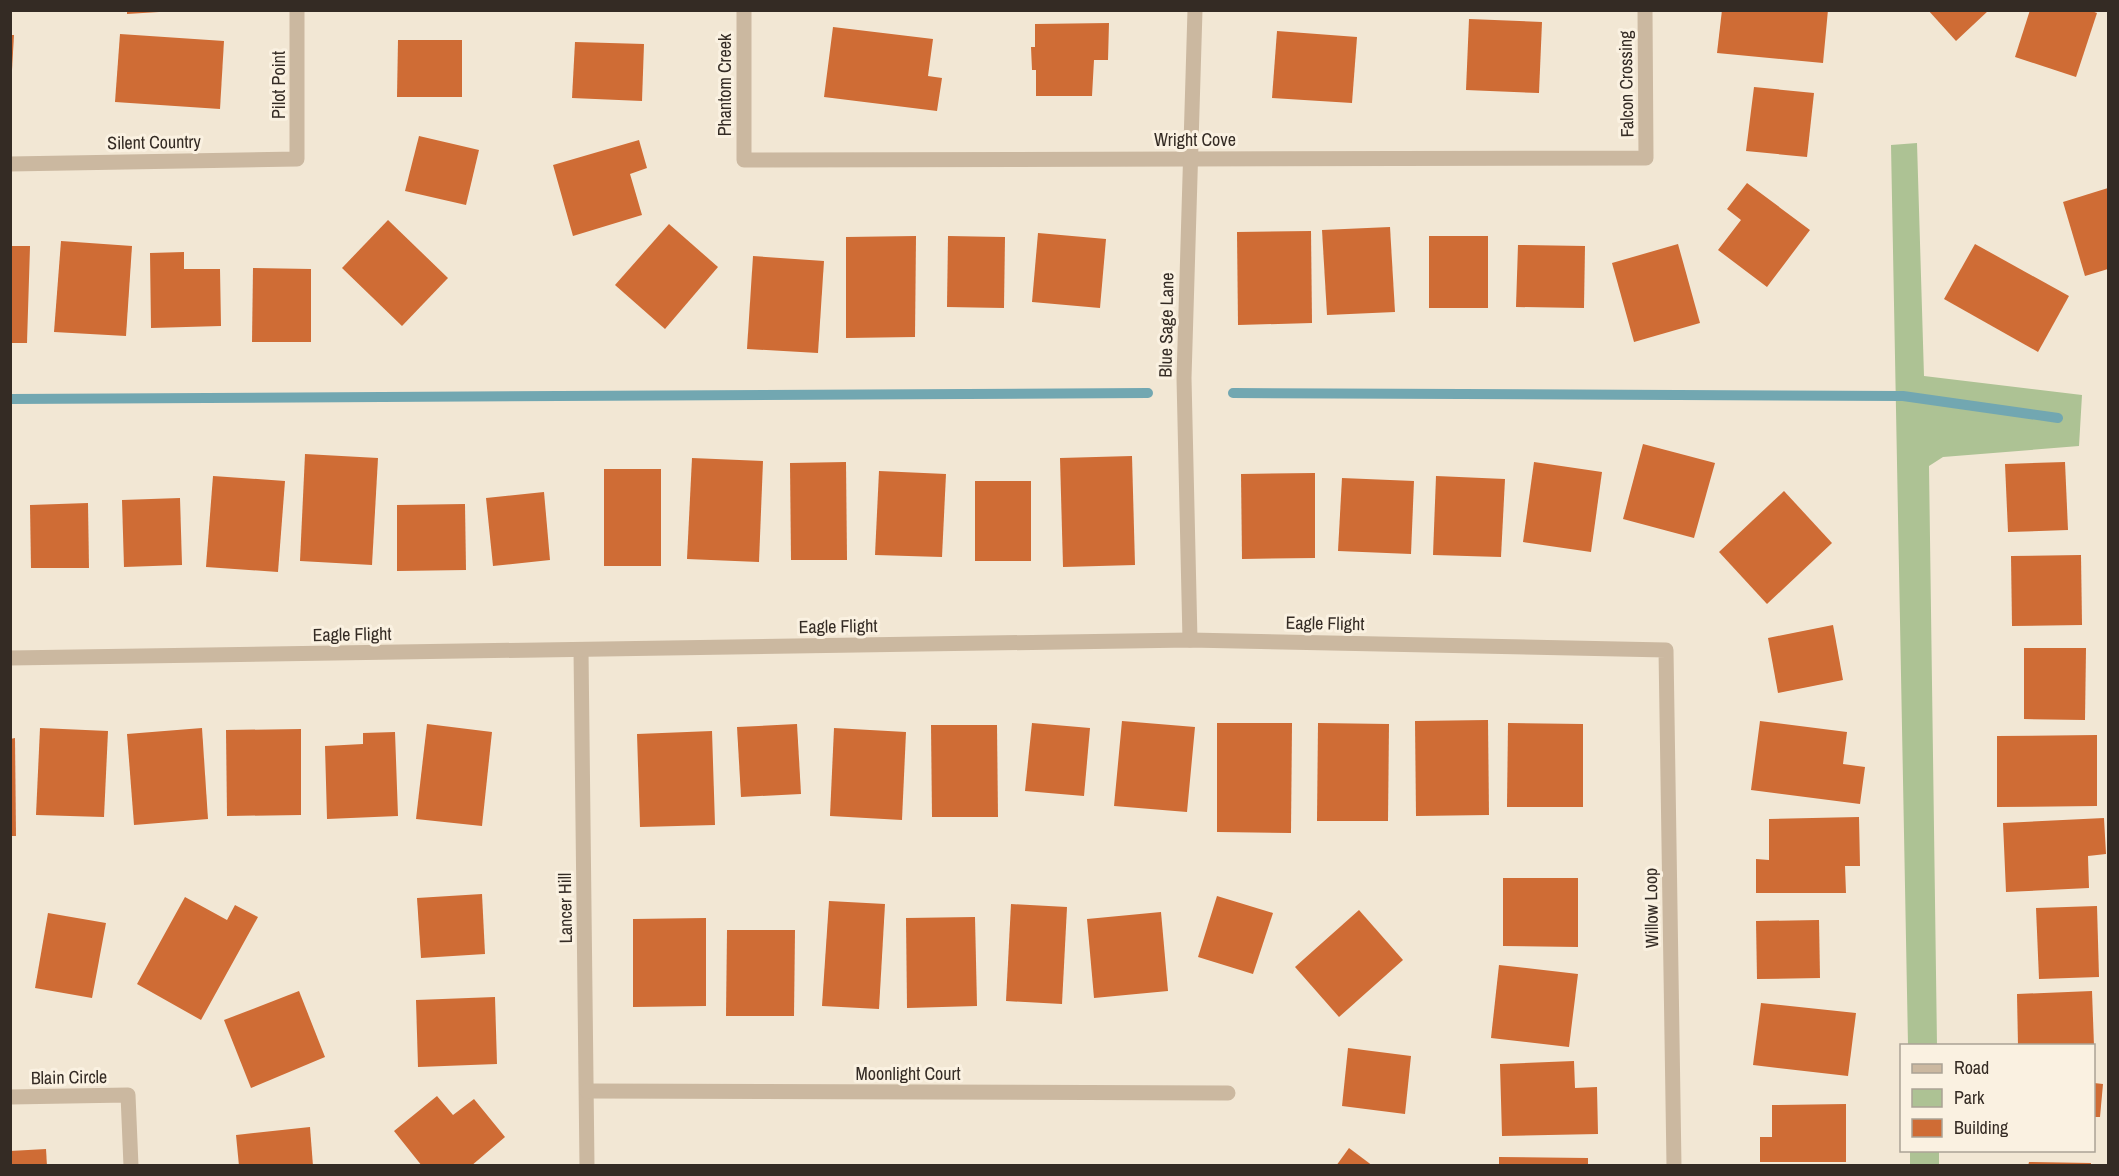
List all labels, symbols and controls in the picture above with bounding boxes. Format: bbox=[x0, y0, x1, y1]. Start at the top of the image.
street label: Falcon Crossing bbox=[1613, 30, 1639, 138]
street label: Phantom Creek bbox=[712, 33, 737, 136]
street label: Pilot Point bbox=[266, 51, 291, 119]
street label: Wright Cove bbox=[1154, 127, 1236, 152]
street label: Silent Country bbox=[107, 129, 202, 155]
street label: Blue Sage Lane bbox=[1153, 272, 1179, 378]
street label: Eagle Flight bbox=[1285, 610, 1365, 636]
street label: Eagle Flight bbox=[798, 613, 878, 639]
street label: Eagle Flight bbox=[312, 621, 392, 647]
street label: Willow Loop bbox=[1638, 868, 1664, 948]
street label: Lancer Hill bbox=[552, 873, 578, 943]
legend bbox=[1900, 1044, 2095, 1152]
text: Road bbox=[1954, 1055, 1989, 1080]
street label: Moonlight Court bbox=[855, 1061, 961, 1086]
street label: Blain Circle bbox=[31, 1064, 107, 1090]
text: Park bbox=[1954, 1085, 1985, 1110]
text: Building bbox=[1954, 1115, 2009, 1140]

